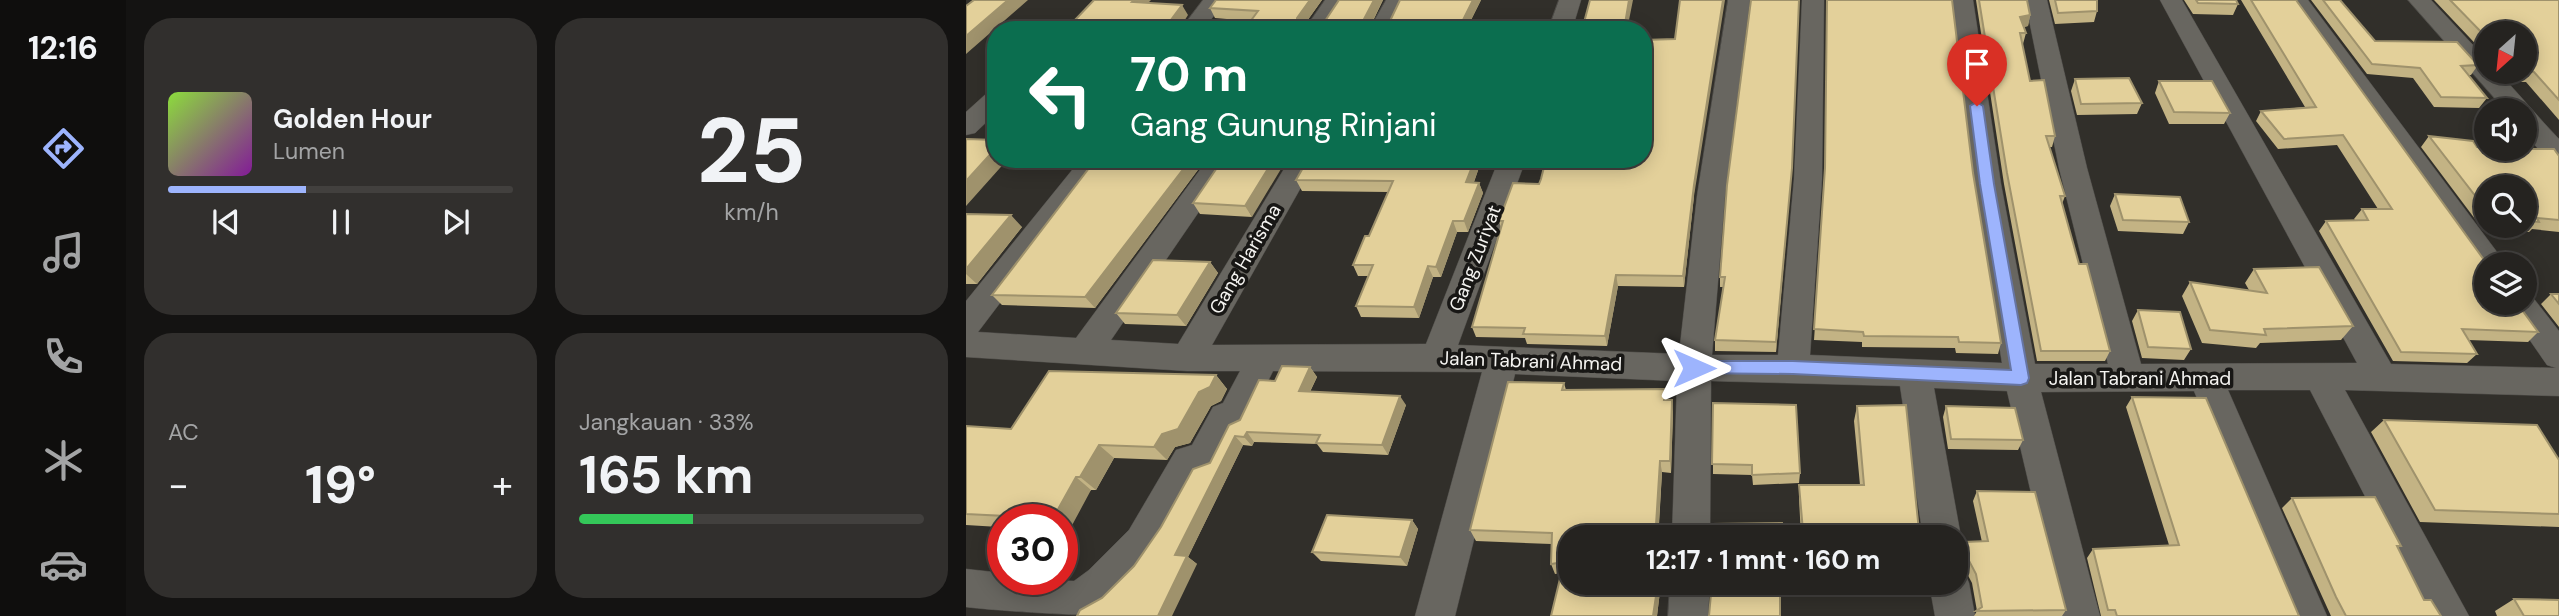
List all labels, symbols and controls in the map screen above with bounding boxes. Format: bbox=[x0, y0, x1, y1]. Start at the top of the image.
north arrow bbox=[2474, 21, 2538, 84]
map controls bbox=[2474, 21, 2537, 315]
text: 12:16 bbox=[28, 27, 98, 69]
pin bbox=[1947, 34, 2007, 106]
text: 70 m bbox=[1130, 42, 1248, 106]
icon: arrive bbox=[1958, 45, 1996, 83]
icon: left bbox=[1015, 49, 1106, 140]
text: 25 bbox=[697, 92, 806, 210]
button: sound bbox=[2474, 98, 2537, 161]
text: Golden Hour bbox=[273, 102, 432, 136]
text: Gang Gunung Rinjani bbox=[1130, 104, 1437, 146]
icon: directions bbox=[39, 124, 88, 173]
text: Lumen bbox=[273, 136, 345, 166]
button: search bbox=[2474, 175, 2537, 238]
text: km/h bbox=[724, 197, 779, 227]
street label: Gang Harisma bbox=[1203, 200, 1287, 318]
street label: Gang Zuriyat bbox=[1443, 201, 1507, 315]
icon: previous bbox=[207, 203, 245, 241]
icon: pause bbox=[322, 203, 360, 241]
icon: next bbox=[437, 203, 475, 241]
icon: music bbox=[39, 228, 88, 277]
button: layers bbox=[2474, 252, 2537, 315]
position arrow bbox=[1657, 331, 1731, 405]
icon: phone bbox=[39, 332, 88, 381]
street label: Jalan Tabrani Ahmad bbox=[1439, 345, 1623, 377]
street label: Jalan Tabrani Ahmad bbox=[2049, 366, 2231, 391]
text: Jangkauan · 33% bbox=[579, 407, 754, 437]
text: AC bbox=[168, 417, 199, 447]
icon: climate bbox=[39, 436, 88, 485]
text: 165 km bbox=[579, 441, 753, 509]
text: 19° bbox=[305, 451, 376, 519]
text: − bbox=[168, 460, 189, 510]
text: + bbox=[492, 460, 513, 510]
speed limit sign: 30 bbox=[987, 504, 1078, 595]
icon: car bbox=[39, 540, 88, 589]
text: 12:17 · 1 mnt · 160 m bbox=[1646, 543, 1880, 577]

